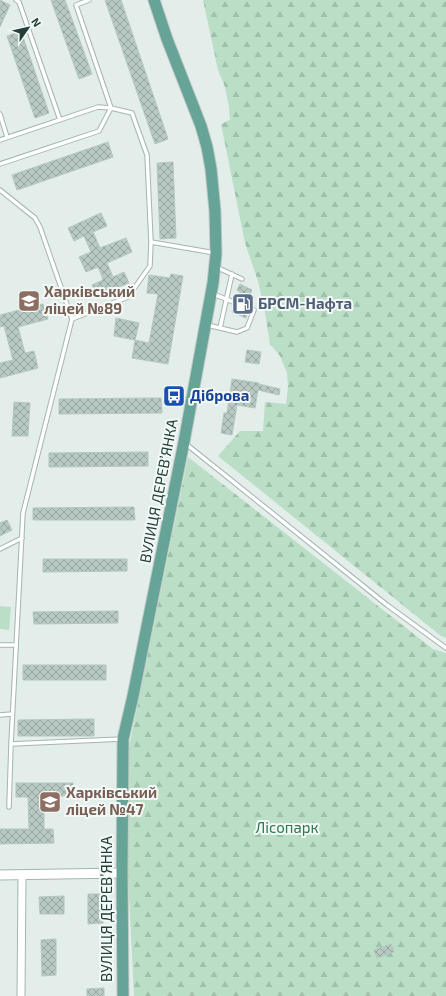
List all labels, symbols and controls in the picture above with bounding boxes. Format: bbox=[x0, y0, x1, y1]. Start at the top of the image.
north arrow bbox=[8, 8, 48, 48]
text: N bbox=[29, 15, 44, 29]
place label: Харківський ліцей №89 bbox=[44, 282, 135, 317]
school or university icon: Харківський ліцей №89 bbox=[16, 288, 42, 314]
fuel station icon: БРСМ-Нафта bbox=[230, 291, 256, 317]
place label: БРСМ-Нафта bbox=[258, 294, 352, 312]
bus stop icon: Діброва bbox=[161, 383, 187, 409]
place label: Діброва bbox=[190, 386, 249, 404]
street label: ВУЛИЦЯ ДЕРЕВ’ЯНКА bbox=[135, 417, 181, 564]
place label: Харківський ліцей №47 bbox=[66, 783, 157, 818]
school or university icon: Харківський ліцей №47 bbox=[37, 789, 63, 815]
park label: Лісопарк bbox=[255, 818, 319, 836]
street label: ВУЛИЦЯ ДЕРЕВ’ЯНКА bbox=[97, 835, 115, 982]

